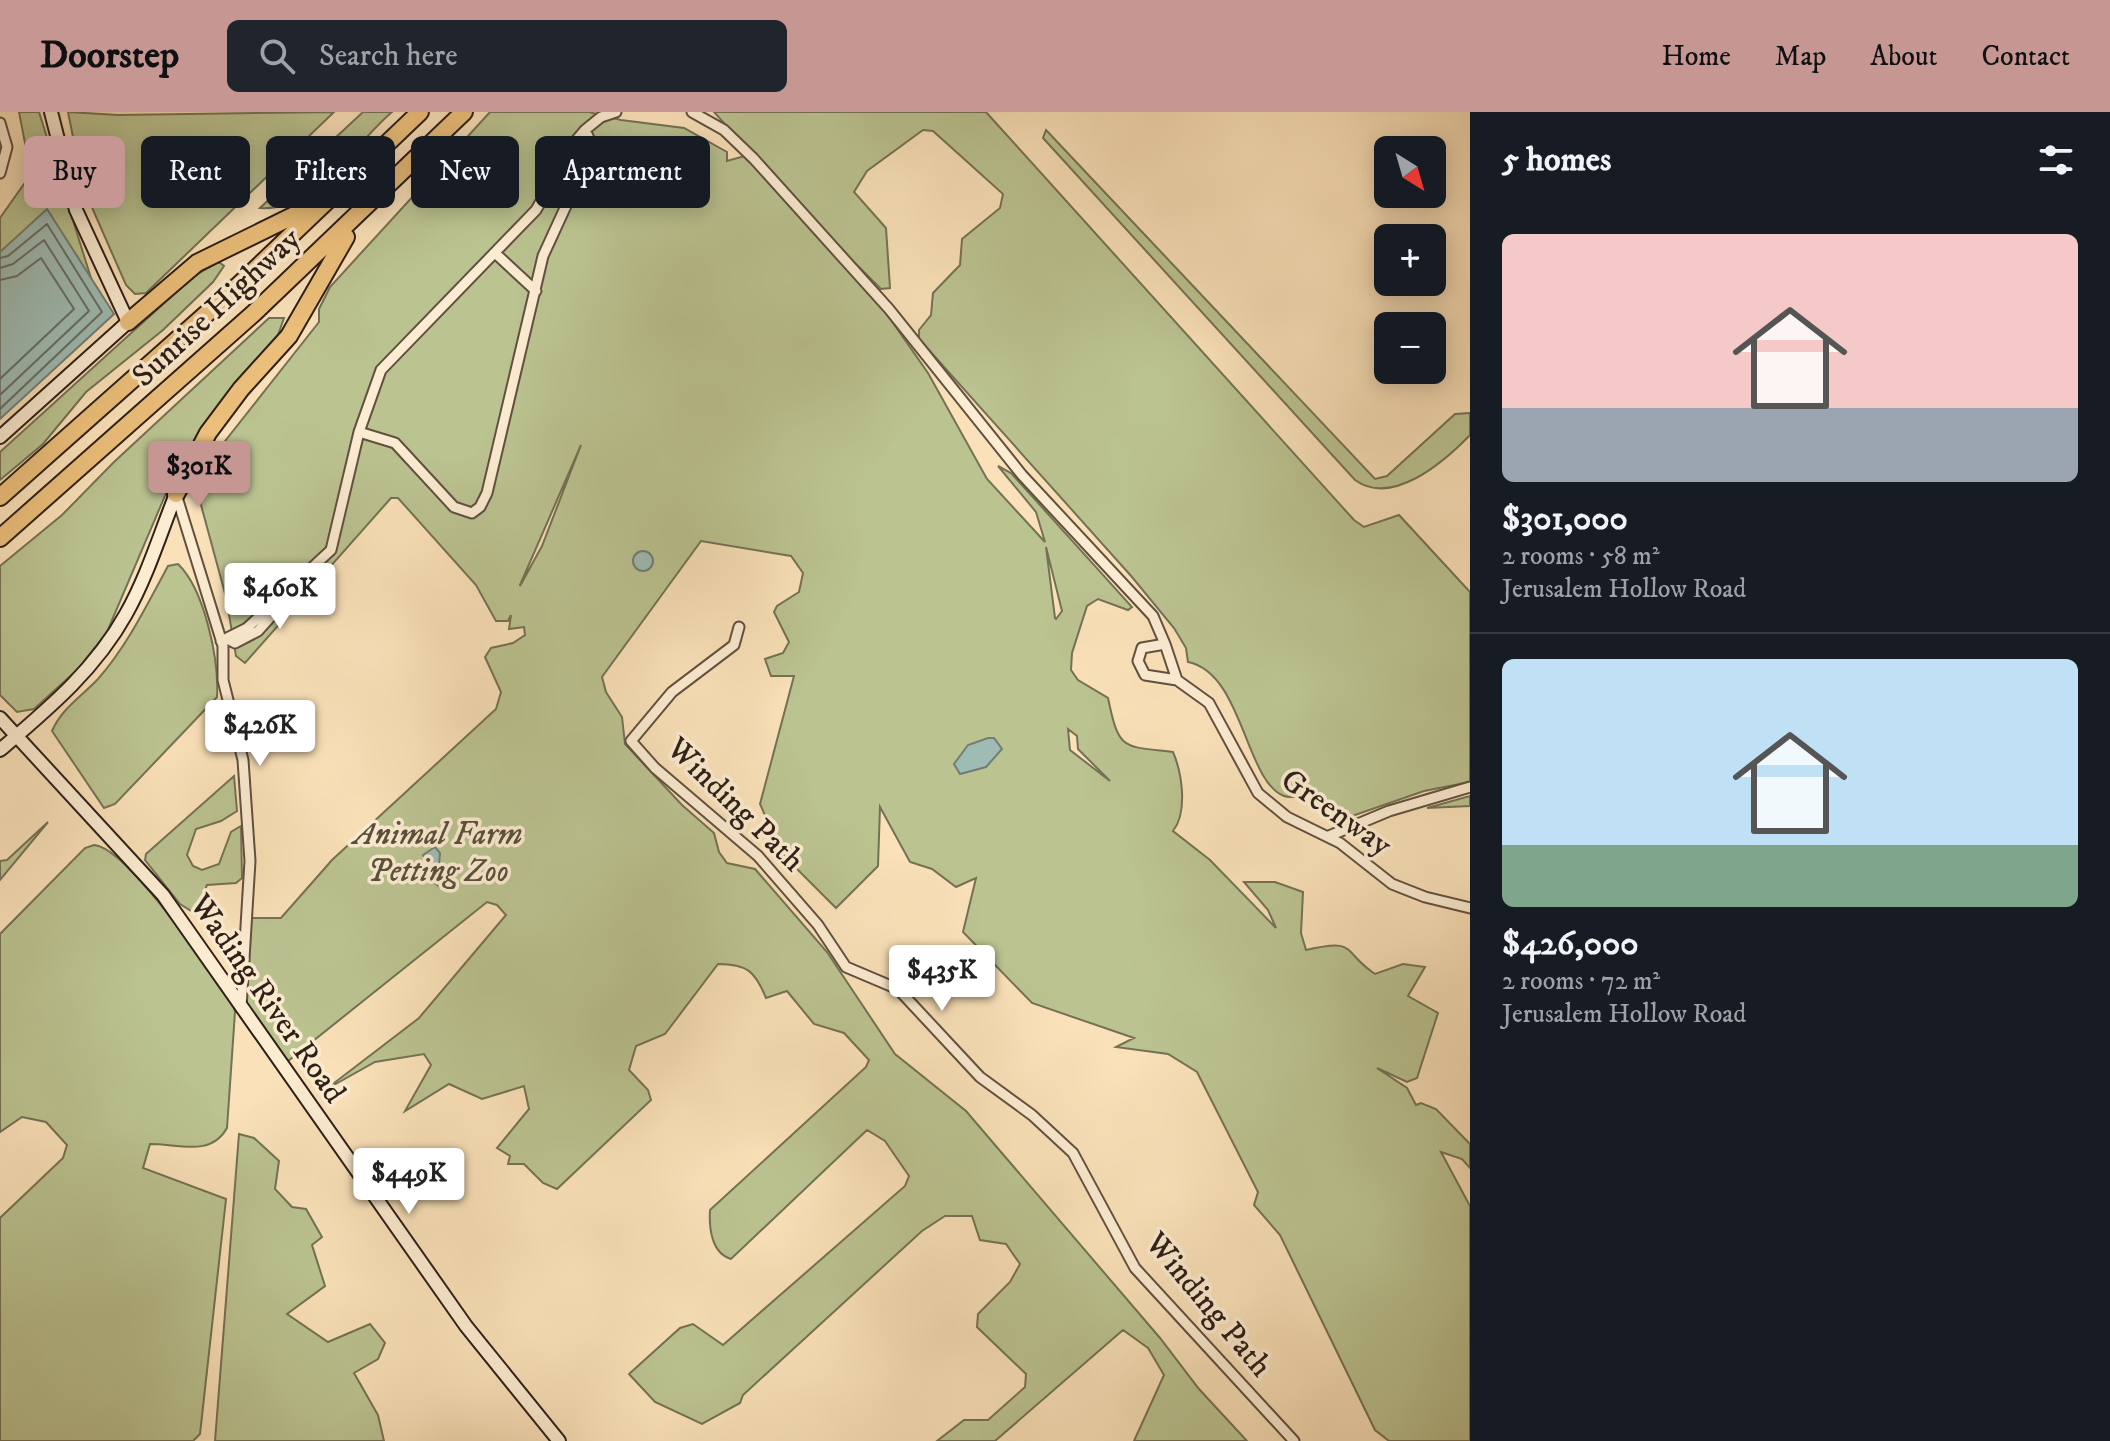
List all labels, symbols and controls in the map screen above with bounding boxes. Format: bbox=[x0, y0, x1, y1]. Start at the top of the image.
search box bbox=[227, 20, 787, 92]
text: Doorstep bbox=[40, 32, 179, 80]
icon: search bbox=[255, 34, 299, 78]
text: Search here bbox=[319, 38, 458, 75]
text: Home bbox=[1662, 39, 1731, 74]
text: Map bbox=[1775, 39, 1826, 74]
text: About bbox=[1870, 39, 1937, 74]
text: Contact bbox=[1981, 39, 2070, 74]
chip: Buy bbox=[24, 136, 125, 208]
chip: Rent bbox=[141, 136, 250, 208]
chip: Filters bbox=[266, 136, 395, 208]
chip: New bbox=[411, 136, 519, 208]
chip: Apartment bbox=[535, 136, 710, 208]
north arrow bbox=[1374, 136, 1446, 208]
map controls bbox=[1374, 136, 1446, 384]
icon: filters bbox=[2034, 138, 2078, 182]
text: 5 homes bbox=[1502, 139, 1611, 181]
street label: Sunrise Highway bbox=[124, 219, 310, 396]
button: + bbox=[1374, 224, 1446, 296]
icon: home bbox=[1718, 286, 1862, 430]
button: − bbox=[1374, 312, 1446, 384]
pin: $301K bbox=[143, 441, 255, 509]
text: $301K bbox=[166, 450, 232, 483]
text: $301,000 bbox=[1502, 498, 1628, 540]
text: 2 rooms · 58 m² bbox=[1502, 540, 1660, 573]
pin: $460K bbox=[224, 563, 336, 631]
text: $460K bbox=[243, 572, 317, 605]
text: Jerusalem Hollow Road bbox=[1502, 573, 1746, 606]
pin: $426K bbox=[204, 700, 316, 768]
text: $426K bbox=[223, 709, 297, 742]
icon: home bbox=[1718, 711, 1862, 855]
street label: Winding Path bbox=[657, 729, 813, 881]
street label: Greenway bbox=[1273, 760, 1400, 866]
park label: Animal Farm Petting Zoo bbox=[350, 815, 523, 892]
street label: Wading River Road bbox=[179, 886, 354, 1111]
text: $426,000 bbox=[1502, 923, 1639, 965]
pin: $435K bbox=[886, 945, 998, 1013]
text: $435K bbox=[907, 954, 977, 987]
text: 2 rooms · 72 m² bbox=[1502, 965, 1660, 998]
text: Jerusalem Hollow Road bbox=[1502, 998, 1746, 1031]
pin: $449K bbox=[353, 1148, 465, 1216]
text: $449K bbox=[371, 1157, 447, 1190]
street label: Winding Path bbox=[1135, 1224, 1280, 1386]

